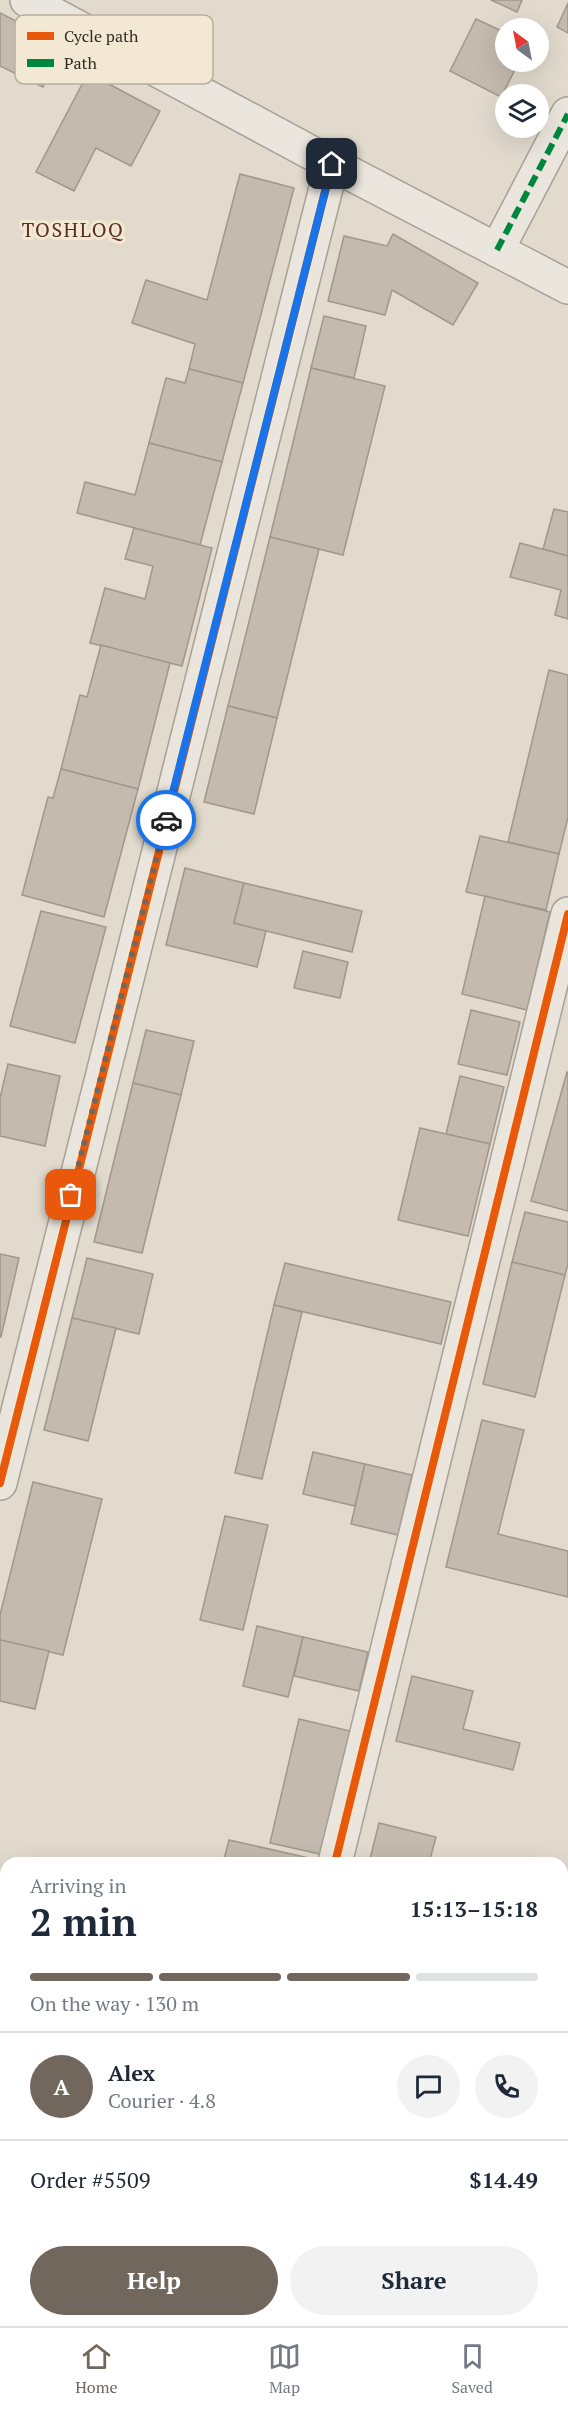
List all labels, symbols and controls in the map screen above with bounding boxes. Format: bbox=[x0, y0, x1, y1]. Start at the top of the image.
legend bbox=[15, 15, 213, 84]
north arrow bbox=[495, 18, 549, 72]
map controls bbox=[495, 18, 549, 138]
text: Cycle path bbox=[64, 25, 139, 47]
text: Path bbox=[64, 52, 98, 74]
button: layers bbox=[495, 84, 549, 138]
pin bbox=[306, 138, 357, 189]
icon: home bbox=[315, 147, 348, 180]
district label: TOSHLOQ bbox=[22, 216, 124, 243]
courier bbox=[136, 790, 196, 850]
icon: car bbox=[150, 804, 183, 837]
pin bbox=[45, 1169, 96, 1220]
icon: bag bbox=[54, 1178, 87, 1211]
text: Arriving in bbox=[30, 1872, 126, 1899]
text: 15:13–15:18 bbox=[410, 1894, 538, 1923]
text: 2 min bbox=[30, 1895, 137, 1947]
text: On the way · 130 m bbox=[30, 1990, 199, 2017]
button: chat bbox=[397, 2055, 460, 2118]
button: phone bbox=[475, 2055, 538, 2118]
text: Alex bbox=[108, 2058, 155, 2087]
text: A bbox=[53, 2072, 70, 2101]
text: Courier · 4.8 bbox=[108, 2087, 216, 2114]
text: Order #5509 bbox=[30, 2165, 150, 2194]
text: $14.49 bbox=[469, 2165, 538, 2194]
button: Help bbox=[30, 2246, 278, 2315]
button: Share bbox=[290, 2246, 538, 2315]
tab: Home bbox=[75, 2340, 118, 2398]
tab: Map bbox=[268, 2340, 301, 2398]
tab: Saved bbox=[451, 2340, 493, 2398]

